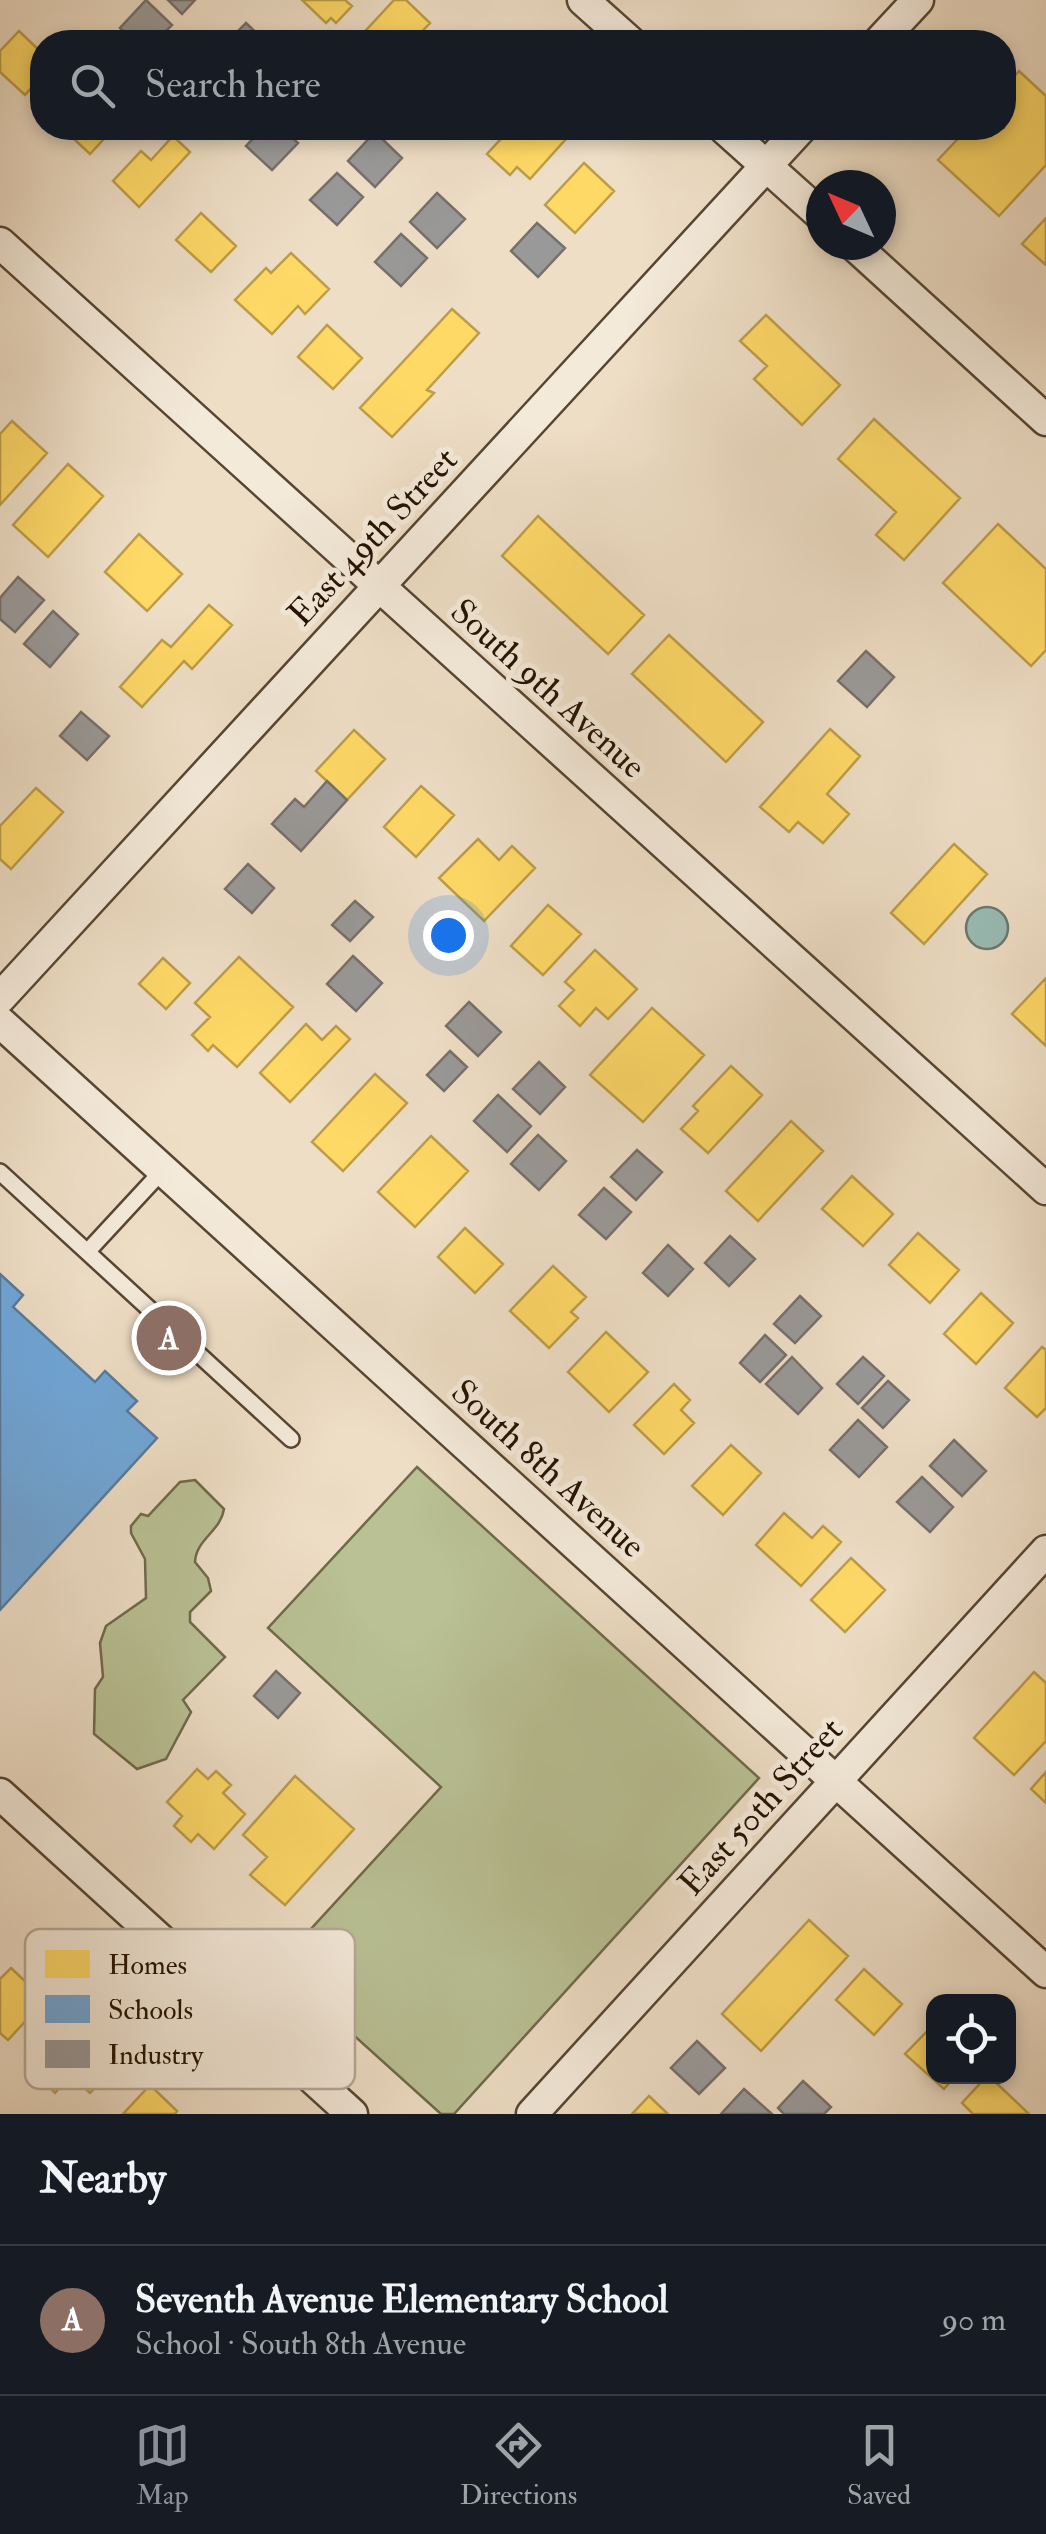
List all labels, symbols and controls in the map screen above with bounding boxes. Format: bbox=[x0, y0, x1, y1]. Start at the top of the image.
search box bbox=[30, 30, 1016, 140]
icon: search bbox=[65, 58, 120, 113]
text: Search here bbox=[145, 61, 321, 109]
north arrow bbox=[806, 170, 896, 260]
street label: East 49th Street bbox=[279, 438, 467, 636]
street label: South 9th Avenue bbox=[441, 590, 655, 788]
your location bbox=[423, 910, 474, 961]
pin: A bbox=[136, 1300, 202, 1376]
street label: South 8th Avenue bbox=[442, 1370, 654, 1568]
street label: East 50th Street bbox=[669, 1709, 853, 1905]
legend bbox=[25, 1929, 355, 2089]
text: Homes bbox=[108, 1948, 187, 1983]
text: Schools bbox=[108, 1993, 193, 2028]
map controls bbox=[926, 1994, 1016, 2084]
button: locate bbox=[926, 1994, 1016, 2084]
text: Industry bbox=[108, 2038, 204, 2073]
text: Nearby bbox=[40, 2153, 166, 2205]
text: Seventh Avenue Elementary School bbox=[135, 2276, 668, 2324]
text: A bbox=[62, 2300, 83, 2340]
text: 90 m bbox=[942, 2300, 1006, 2340]
text: School · South 8th Avenue bbox=[135, 2324, 466, 2364]
tab: Map bbox=[135, 2418, 190, 2513]
tab: Directions bbox=[460, 2418, 577, 2513]
tab: Saved bbox=[847, 2418, 911, 2513]

